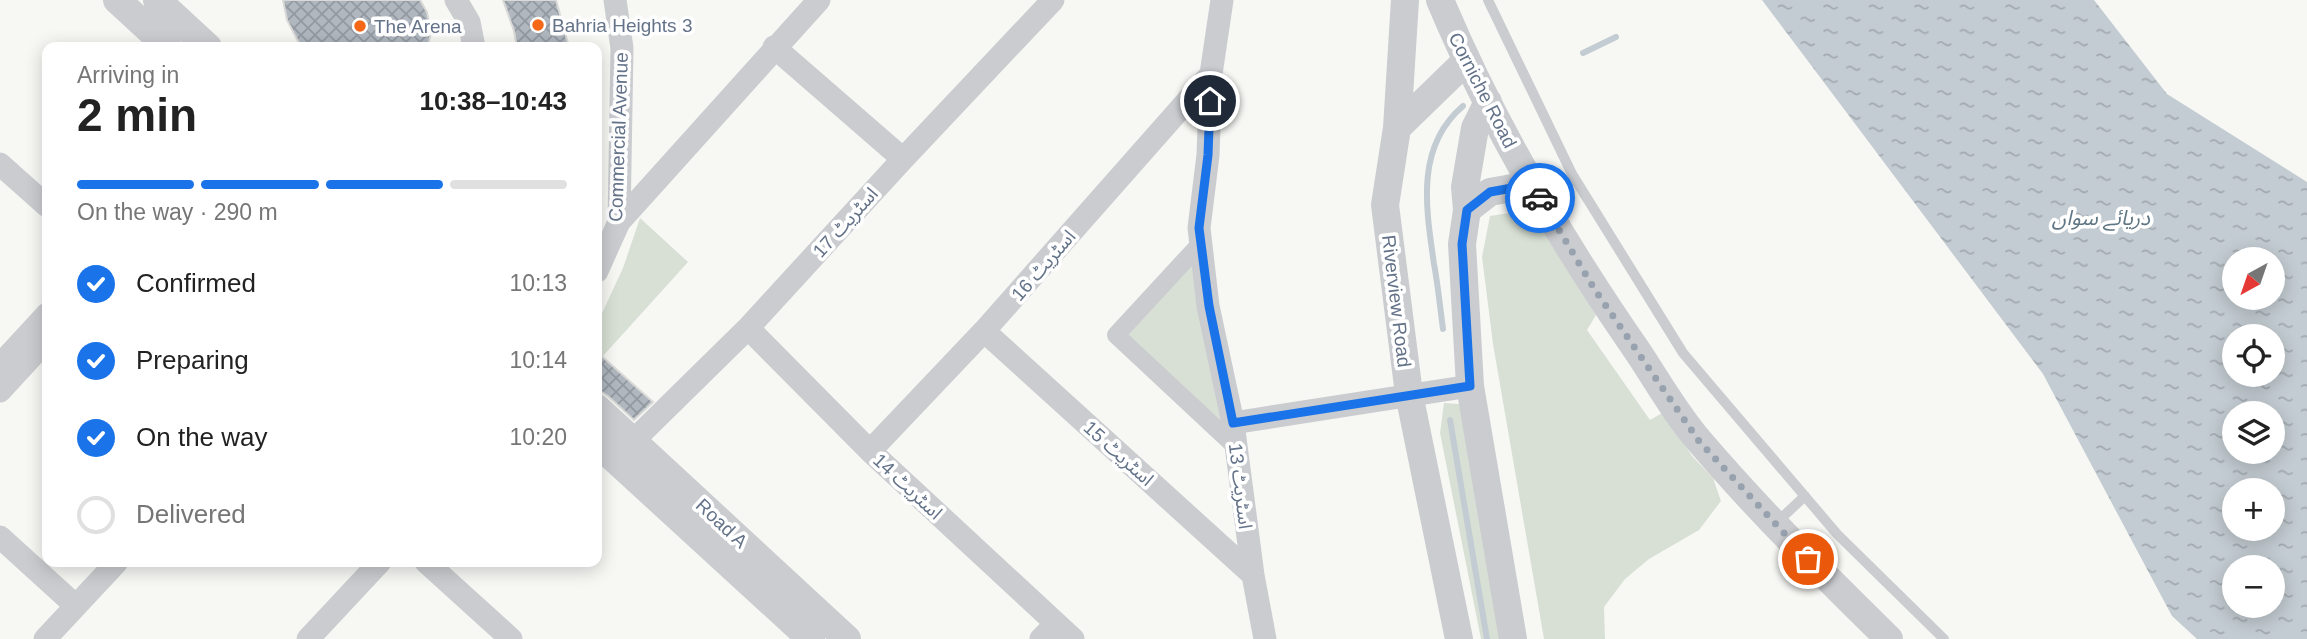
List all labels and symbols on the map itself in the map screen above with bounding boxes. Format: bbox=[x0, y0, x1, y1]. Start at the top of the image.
place label: Bahria Heights 3 bbox=[552, 15, 692, 36]
place label: The Arena bbox=[374, 16, 462, 37]
marker: Bahria Heights 3 bbox=[530, 17, 546, 33]
marker: The Arena bbox=[352, 18, 368, 34]
street label: Corniche Road bbox=[1444, 29, 1521, 151]
street label: Commercial Avenue bbox=[605, 52, 632, 222]
pin bbox=[1180, 71, 1240, 131]
courier bbox=[1505, 163, 1575, 233]
street label: اسٹریٹ 17 bbox=[809, 183, 883, 262]
water label: دریائے سواں bbox=[2052, 206, 2151, 231]
street label: اسٹریٹ 16 bbox=[1007, 226, 1080, 305]
street label: Riverview Road bbox=[1378, 234, 1415, 368]
north arrow bbox=[2222, 247, 2286, 310]
street label: اسٹریٹ 15 bbox=[1079, 417, 1158, 491]
street label: اسٹریٹ 13 bbox=[1224, 442, 1256, 530]
street label: اسٹریٹ 14 bbox=[868, 449, 946, 524]
street label: Road A bbox=[692, 494, 752, 553]
pin bbox=[1778, 529, 1838, 589]

